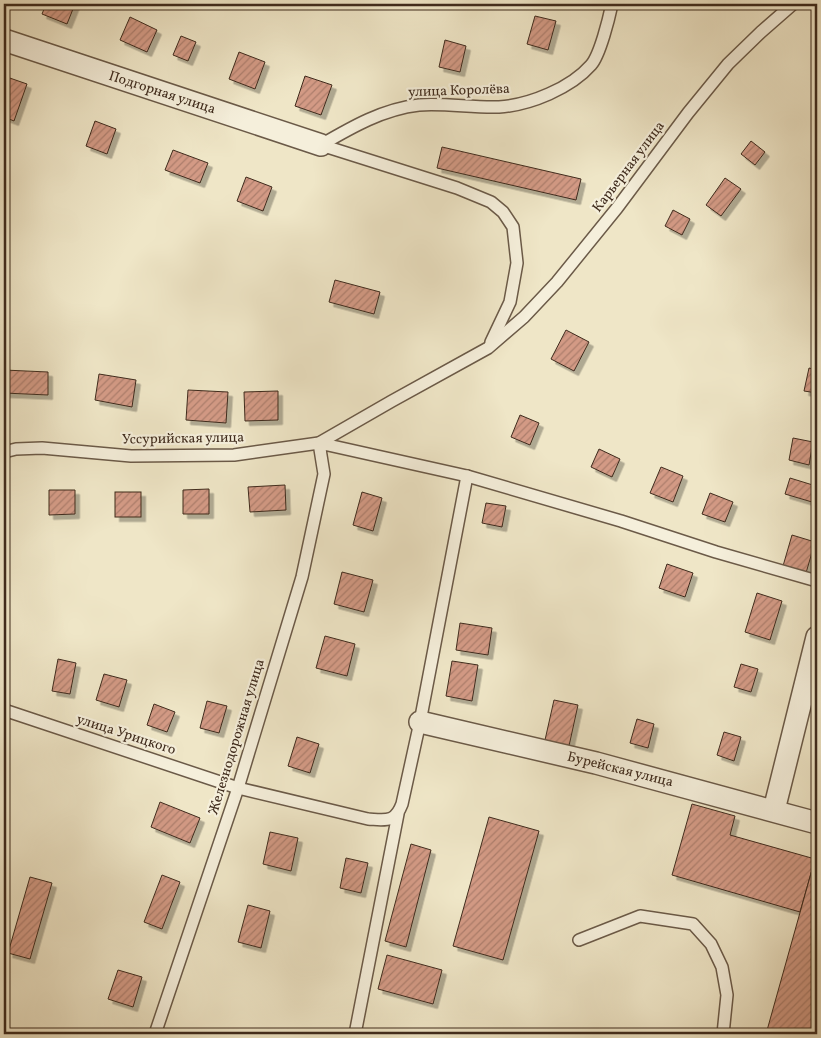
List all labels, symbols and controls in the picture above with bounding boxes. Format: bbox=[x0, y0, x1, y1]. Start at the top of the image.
street label: Подгорная улица bbox=[106, 67, 218, 119]
street label: улица Королёва bbox=[408, 80, 510, 102]
street label: Карьерная улица bbox=[588, 117, 670, 217]
street label: Уссурийская улица bbox=[122, 428, 244, 450]
street label: Железнодорожная улица bbox=[204, 657, 270, 817]
street label: улица Урицкого bbox=[74, 710, 178, 760]
street label: Бурейская улица bbox=[565, 748, 675, 792]

